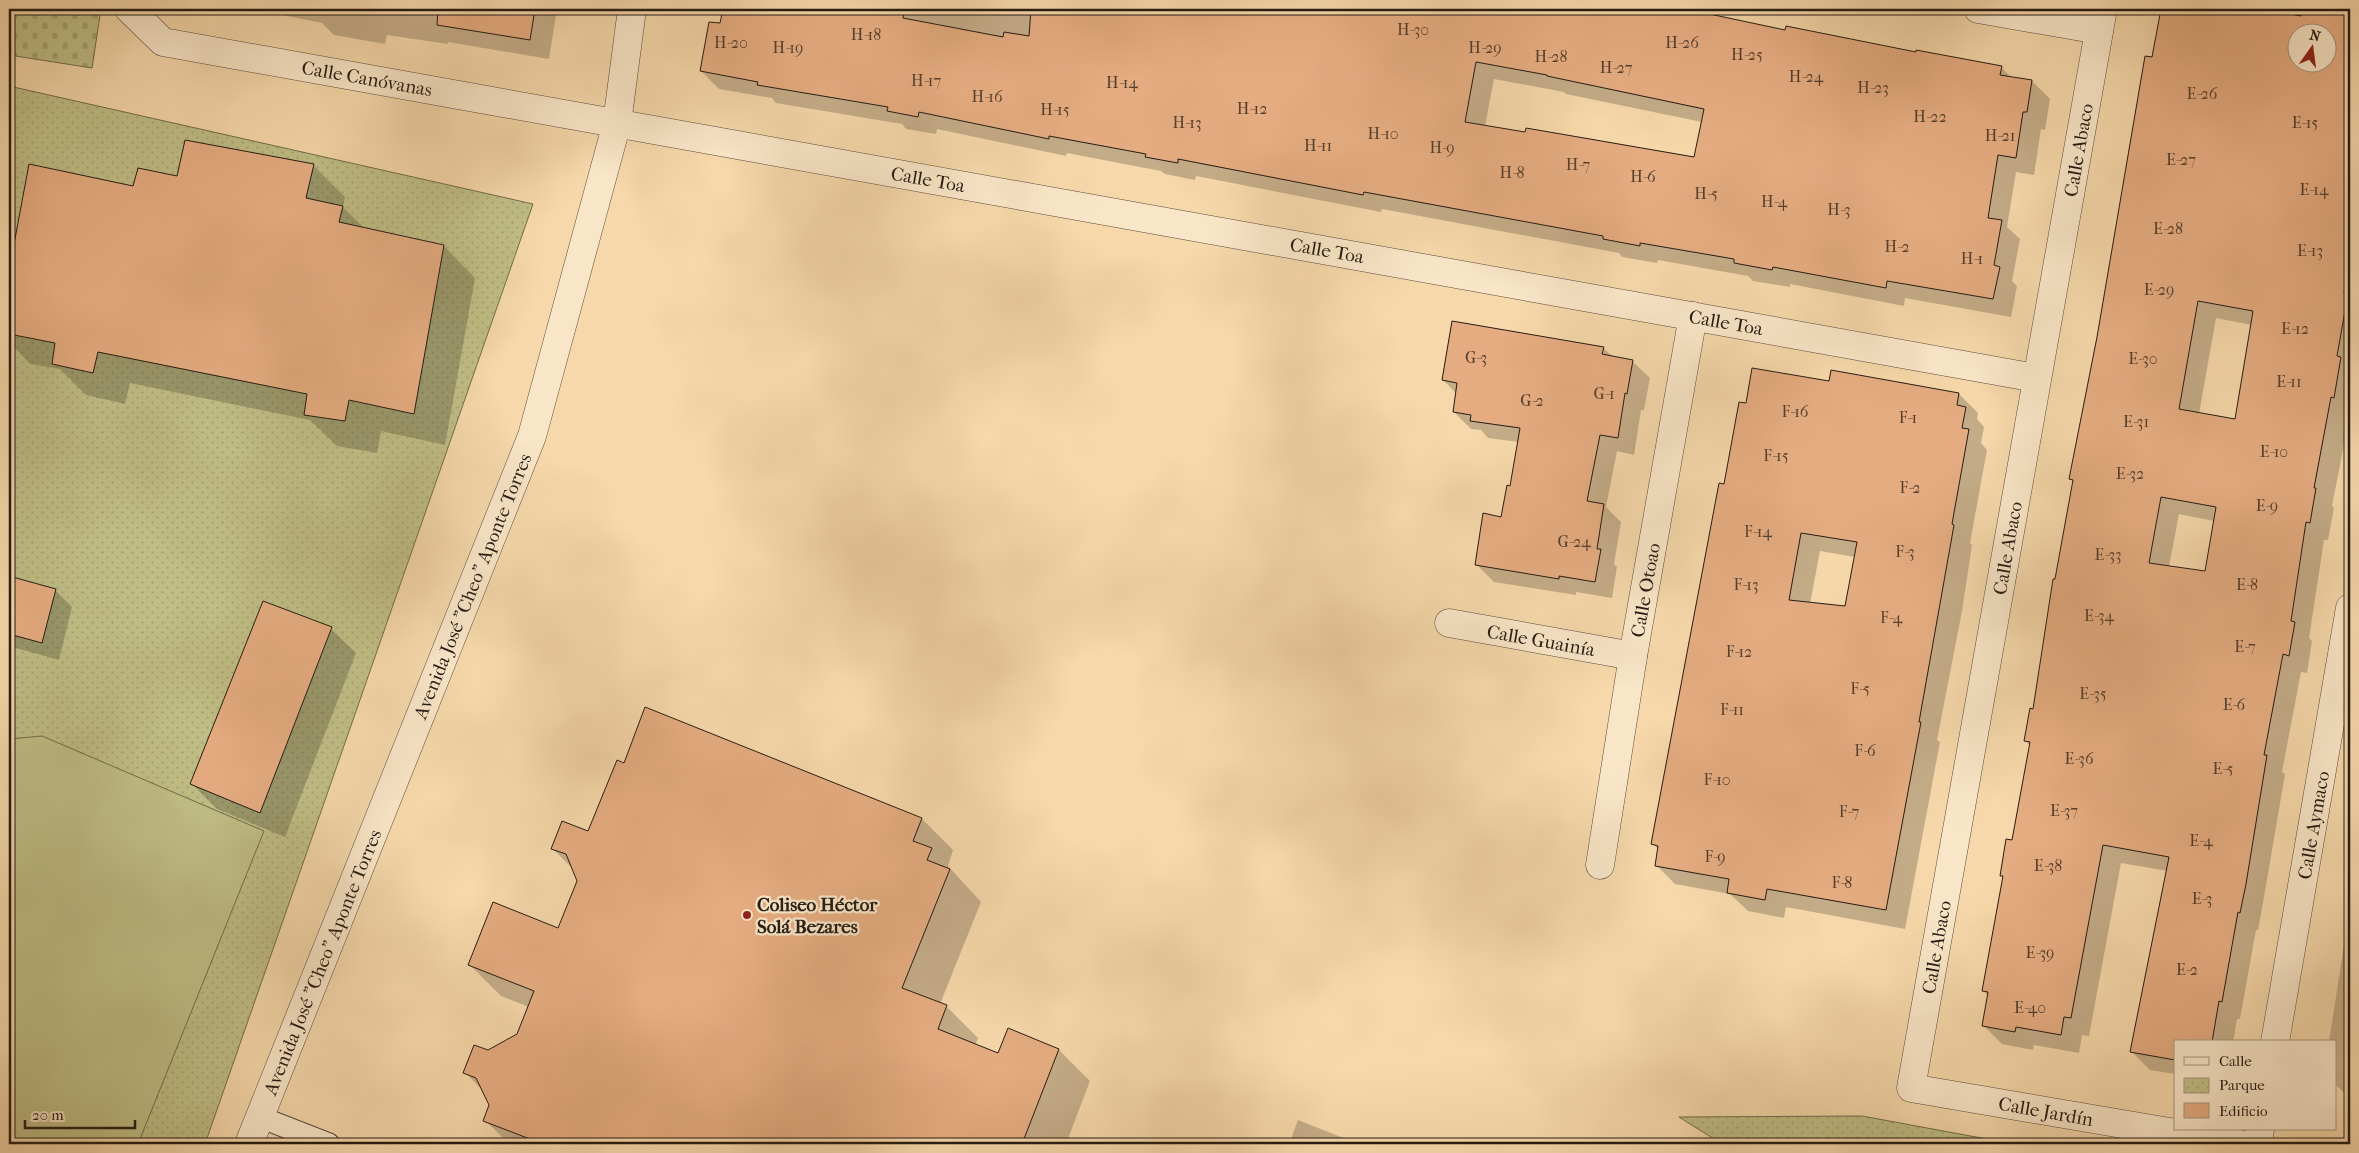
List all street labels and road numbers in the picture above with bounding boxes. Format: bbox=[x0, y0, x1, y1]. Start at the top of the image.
street label: Calle Canóvanas bbox=[300, 57, 434, 101]
street label: Calle Abaco bbox=[2060, 101, 2098, 199]
street label: Calle Toa bbox=[889, 163, 967, 197]
street label: Calle Toa bbox=[1288, 234, 1366, 268]
street label: Calle Toa bbox=[1687, 306, 1765, 340]
street label: Avenida José "Cheo" Aponte Torres bbox=[409, 450, 536, 723]
street label: Calle Abaco bbox=[1989, 499, 2027, 597]
street label: Calle Otoao bbox=[1627, 541, 1665, 639]
street label: Calle Guainía bbox=[1485, 621, 1597, 661]
street label: Calle Aymaco bbox=[2294, 769, 2334, 881]
street label: Avenida José "Cheo" Aponte Torres bbox=[259, 826, 386, 1099]
street label: Calle Abaco bbox=[1918, 898, 1956, 996]
street label: Calle Jardín bbox=[1997, 1093, 2095, 1131]

